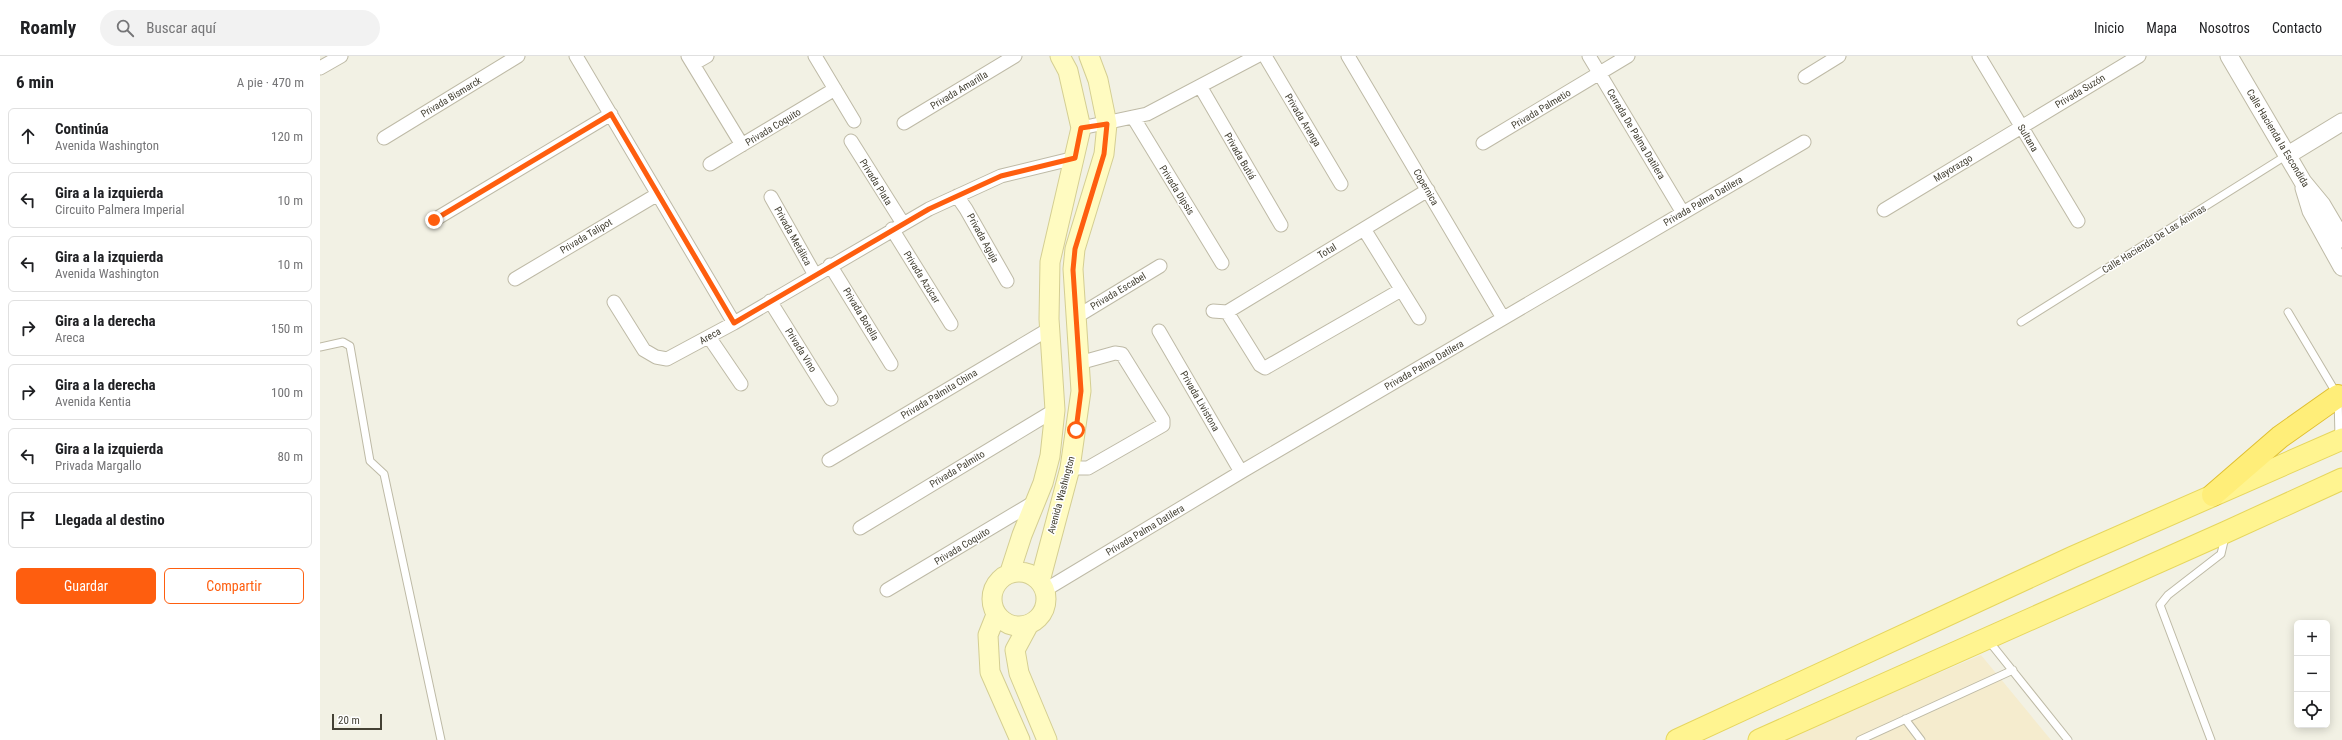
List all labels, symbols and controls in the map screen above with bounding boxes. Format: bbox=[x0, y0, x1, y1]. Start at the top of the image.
search box bbox=[100, 10, 380, 46]
text: Roamly bbox=[20, 16, 76, 39]
icon: search bbox=[114, 17, 136, 39]
text: Buscar aquí bbox=[146, 19, 216, 37]
text: Inicio bbox=[2094, 20, 2124, 36]
text: Mapa bbox=[2146, 20, 2177, 36]
text: Nosotros bbox=[2199, 20, 2250, 36]
text: Contacto bbox=[2272, 20, 2322, 36]
street label: Privada Amarilla bbox=[928, 69, 990, 111]
text: 6 min bbox=[16, 72, 54, 92]
street label: Privada Suzón bbox=[2053, 72, 2107, 110]
street label: Privada Bismarck bbox=[419, 74, 484, 119]
text: A pie · 470 m bbox=[237, 75, 304, 90]
street label: Privada Palmetio bbox=[1509, 87, 1573, 131]
street label: Cerrada De Palma Datilera bbox=[1605, 87, 1667, 181]
street label: Calle Hacienda la Escondida bbox=[2244, 87, 2312, 189]
street label: Privada Arenga bbox=[1283, 91, 1323, 149]
street label: Privada Coquito bbox=[743, 106, 803, 148]
text: Continúa bbox=[55, 120, 109, 138]
street label: Sultana bbox=[2016, 122, 2040, 154]
icon: ahead bbox=[17, 125, 39, 147]
text: 120 m bbox=[271, 129, 303, 144]
street label: Privada Butiá bbox=[1222, 131, 1258, 182]
text: Avenida Washington bbox=[55, 138, 159, 153]
street label: Mayorazgo bbox=[1932, 152, 1974, 184]
street label: Privada Plata bbox=[857, 157, 895, 207]
street label: Privada Dipsis bbox=[1157, 163, 1197, 217]
street label: Copernica bbox=[1411, 167, 1441, 207]
street label: Privada Palma Datilera bbox=[1661, 174, 1745, 228]
text: Gira a la izquierda bbox=[55, 184, 163, 202]
icon: left bbox=[17, 189, 39, 211]
text: 10 m bbox=[277, 193, 303, 208]
street label: Calle Hacienda De Las Ánimas bbox=[2100, 201, 2208, 276]
text: Circuito Palmera Imperial bbox=[55, 202, 185, 217]
street label: Privada Metálica bbox=[772, 205, 814, 268]
route end bbox=[425, 211, 443, 229]
street label: Privada Aguja bbox=[965, 212, 1001, 265]
street label: Privada Talipot bbox=[558, 216, 614, 256]
street label: Total bbox=[1316, 241, 1338, 261]
text: Gira a la izquierda bbox=[55, 248, 163, 266]
street label: Privada Azúcar bbox=[902, 249, 942, 305]
icon: left bbox=[17, 253, 39, 275]
text: 10 m bbox=[277, 257, 303, 272]
text: Avenida Washington bbox=[55, 266, 159, 281]
street label: Privada Escabel bbox=[1088, 270, 1148, 312]
street label: Privada Botella bbox=[841, 286, 881, 342]
text: Gira a la derecha bbox=[55, 312, 156, 330]
icon: right bbox=[17, 317, 39, 339]
text: 150 m bbox=[271, 321, 303, 336]
street label: Areca bbox=[697, 326, 723, 346]
street label: Privada Vino bbox=[783, 326, 819, 374]
text: Areca bbox=[55, 330, 85, 345]
street label: Privada Palma Datilera bbox=[1382, 338, 1466, 392]
street label: Privada Palmita China bbox=[899, 367, 979, 421]
street label: Privada Livistona bbox=[1178, 369, 1222, 433]
text: Gira a la derecha bbox=[55, 376, 156, 394]
icon: right bbox=[17, 381, 39, 403]
text: 100 m bbox=[271, 385, 303, 400]
text: Avenida Kentia bbox=[55, 394, 131, 409]
route start bbox=[1067, 421, 1085, 439]
text: Gira a la izquierda bbox=[55, 440, 163, 458]
icon: left bbox=[17, 445, 39, 467]
street label: Privada Palmito bbox=[928, 448, 986, 490]
text: 80 m bbox=[277, 449, 303, 464]
street label: Avenida Washington bbox=[1045, 455, 1077, 535]
text: Privada Margallo bbox=[55, 458, 142, 473]
street label: Privada Palma Datilera bbox=[1104, 502, 1186, 558]
icon: arrive bbox=[17, 509, 39, 531]
text: Llegada al destino bbox=[55, 511, 165, 529]
street label: Privada Coquito bbox=[932, 525, 992, 567]
button: Guardar bbox=[16, 568, 156, 604]
button: Compartir bbox=[164, 568, 304, 604]
map controls bbox=[2294, 620, 2330, 728]
button: + bbox=[2294, 620, 2330, 656]
button: − bbox=[2294, 656, 2330, 692]
button: locate bbox=[2294, 692, 2330, 728]
scale bar bbox=[332, 712, 382, 731]
text: 20 m bbox=[338, 714, 360, 727]

